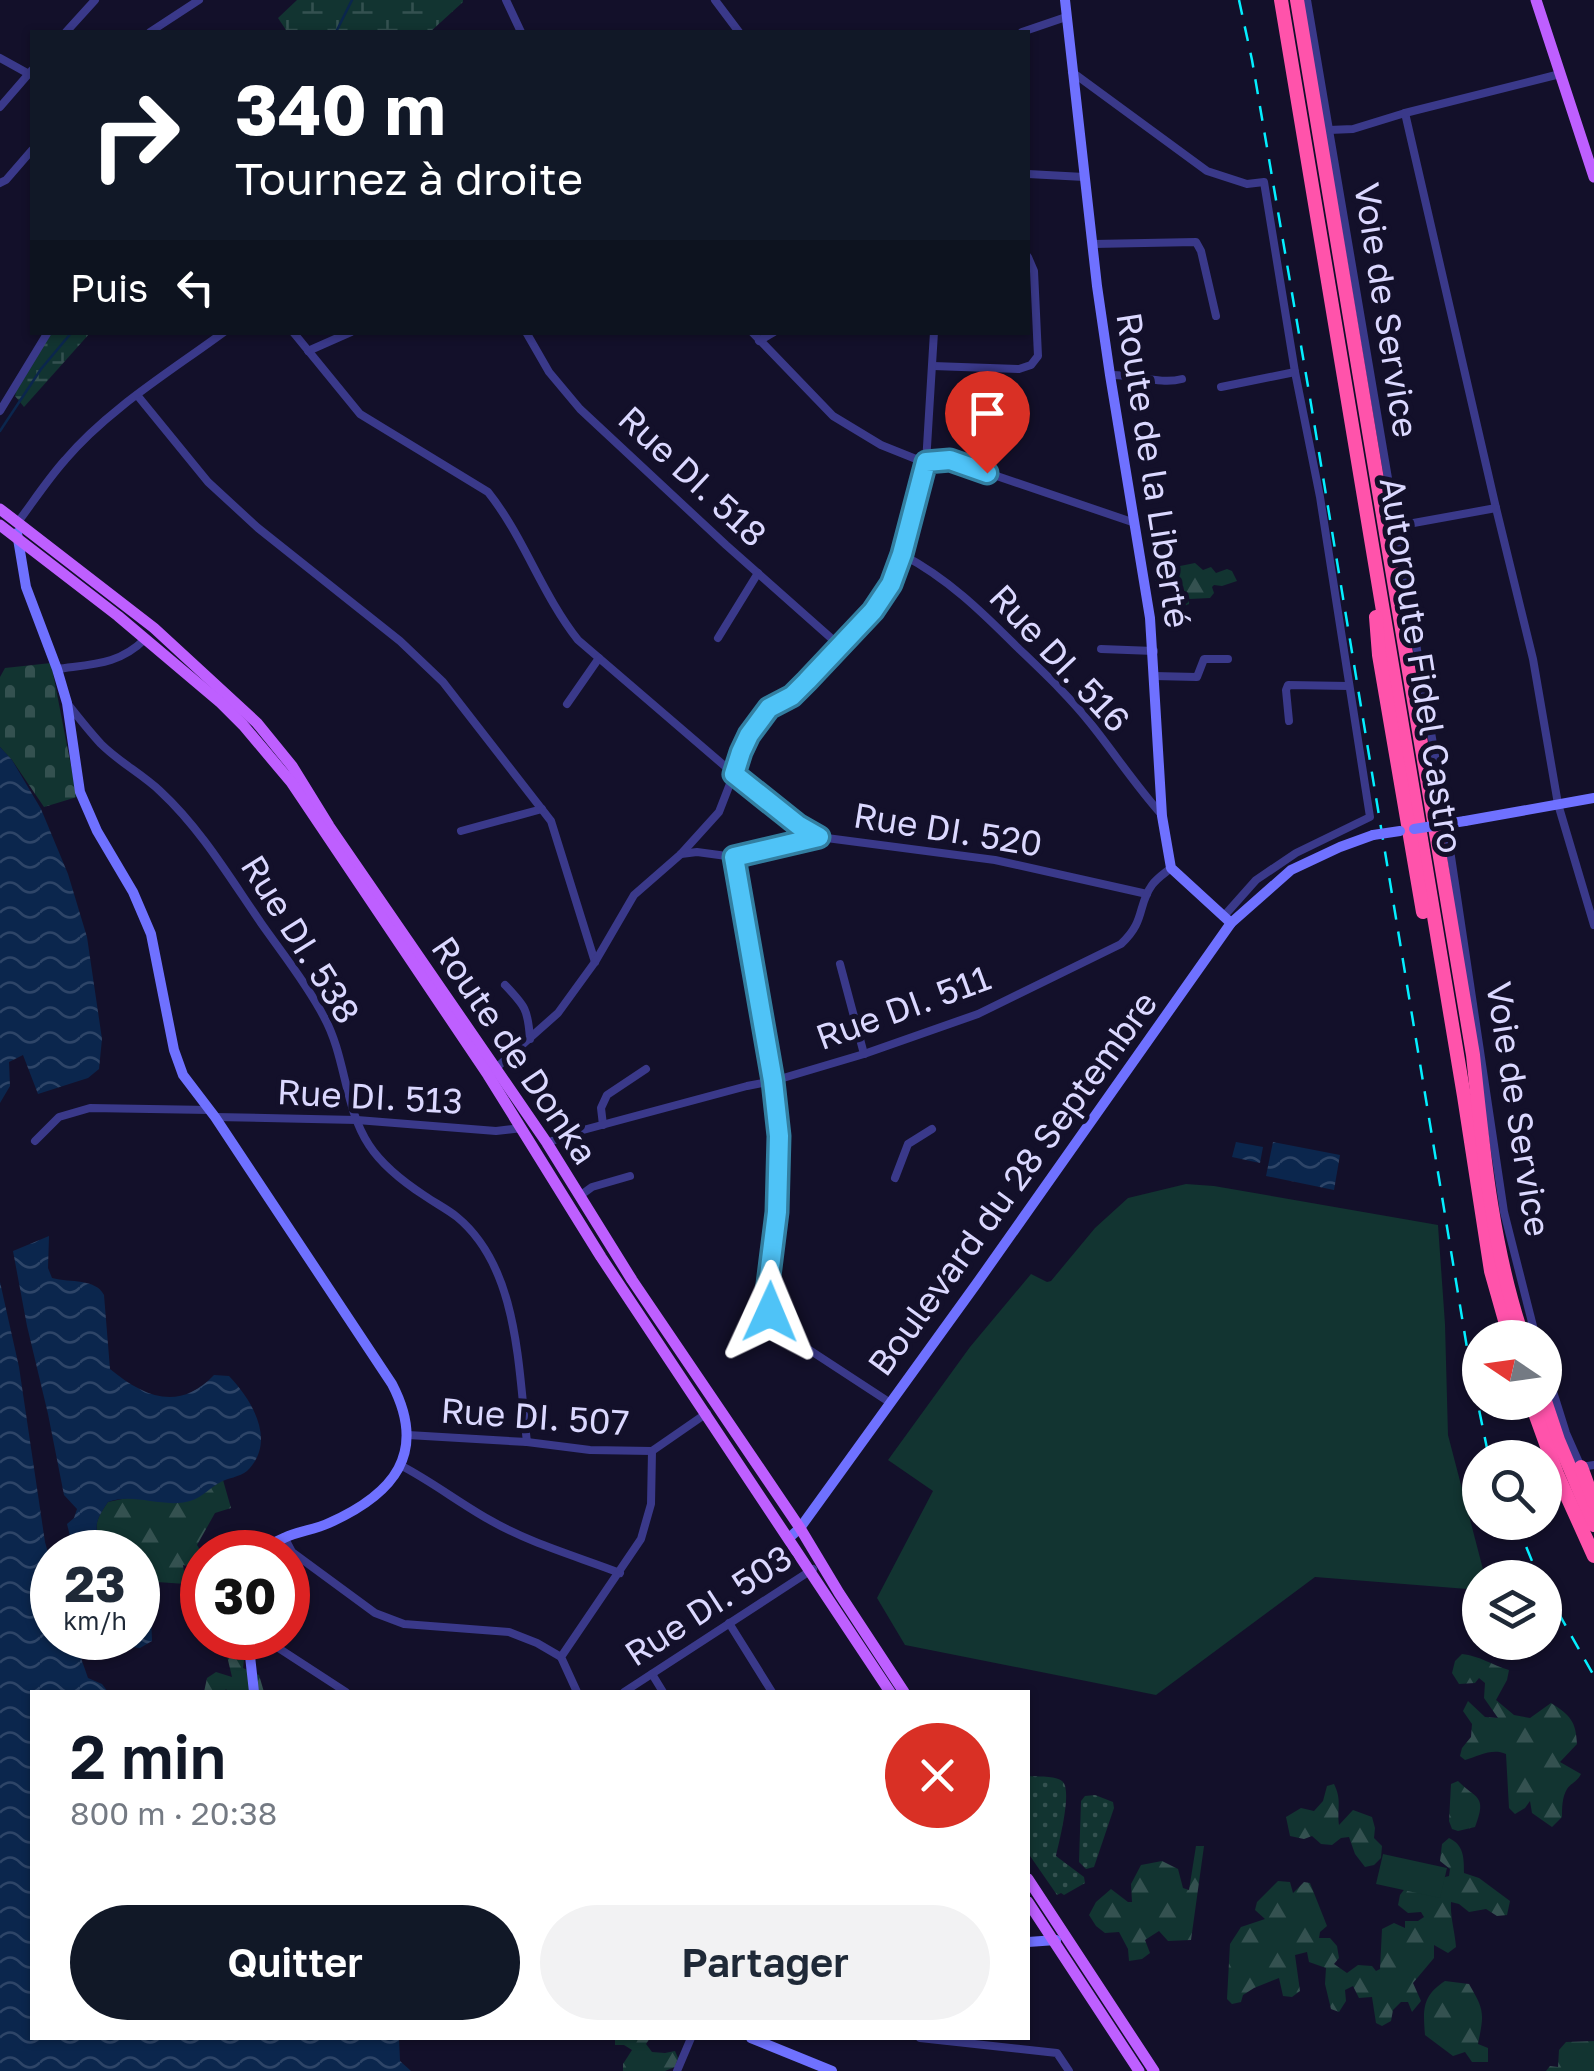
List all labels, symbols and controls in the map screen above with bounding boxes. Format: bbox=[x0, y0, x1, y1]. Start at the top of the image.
text: 340 m bbox=[235, 66, 446, 150]
icon: right bbox=[70, 70, 200, 200]
text: Tournez à droite bbox=[235, 151, 583, 205]
street label: Voie de Service bbox=[1346, 180, 1428, 440]
icon: left bbox=[168, 260, 223, 315]
text: Puis bbox=[70, 265, 148, 310]
street label: Route de la Liberté bbox=[1108, 309, 1200, 631]
pin bbox=[945, 371, 1030, 474]
icon: arrive bbox=[960, 386, 1015, 441]
street label: Rue DI. 518 bbox=[610, 397, 776, 555]
street label: Autoroute Fidel Castro bbox=[1372, 474, 1472, 856]
street label: Rue DI. 516 bbox=[981, 575, 1139, 741]
street label: Rue DI. 520 bbox=[851, 793, 1045, 865]
street label: Rue DI. 538 bbox=[233, 847, 369, 1031]
street label: Route de Donka bbox=[423, 928, 607, 1172]
street label: Rue DI. 511 bbox=[810, 956, 996, 1058]
street label: Voie de Service bbox=[1478, 979, 1560, 1239]
street label: Boulevard du 28 Septembre bbox=[859, 983, 1165, 1383]
street label: Rue DI. 513 bbox=[276, 1070, 464, 1122]
position arrow bbox=[718, 1260, 822, 1364]
north arrow bbox=[1462, 1320, 1562, 1420]
map controls bbox=[1462, 1320, 1562, 1660]
street label: Rue DI. 507 bbox=[439, 1388, 631, 1444]
button: search bbox=[1462, 1440, 1562, 1540]
speed limit sign: 30 bbox=[180, 1530, 310, 1660]
street label: Rue DI. 503 bbox=[617, 1535, 799, 1675]
text: 23 bbox=[64, 1553, 125, 1613]
button: layers bbox=[1462, 1560, 1562, 1660]
text: km/h bbox=[63, 1605, 127, 1636]
text: 2 min bbox=[70, 1720, 226, 1792]
button: close bbox=[885, 1723, 990, 1828]
text: 800 m · 20:38 bbox=[70, 1794, 277, 1832]
button: Quitter bbox=[70, 1905, 520, 2020]
button: Partager bbox=[540, 1905, 990, 2020]

